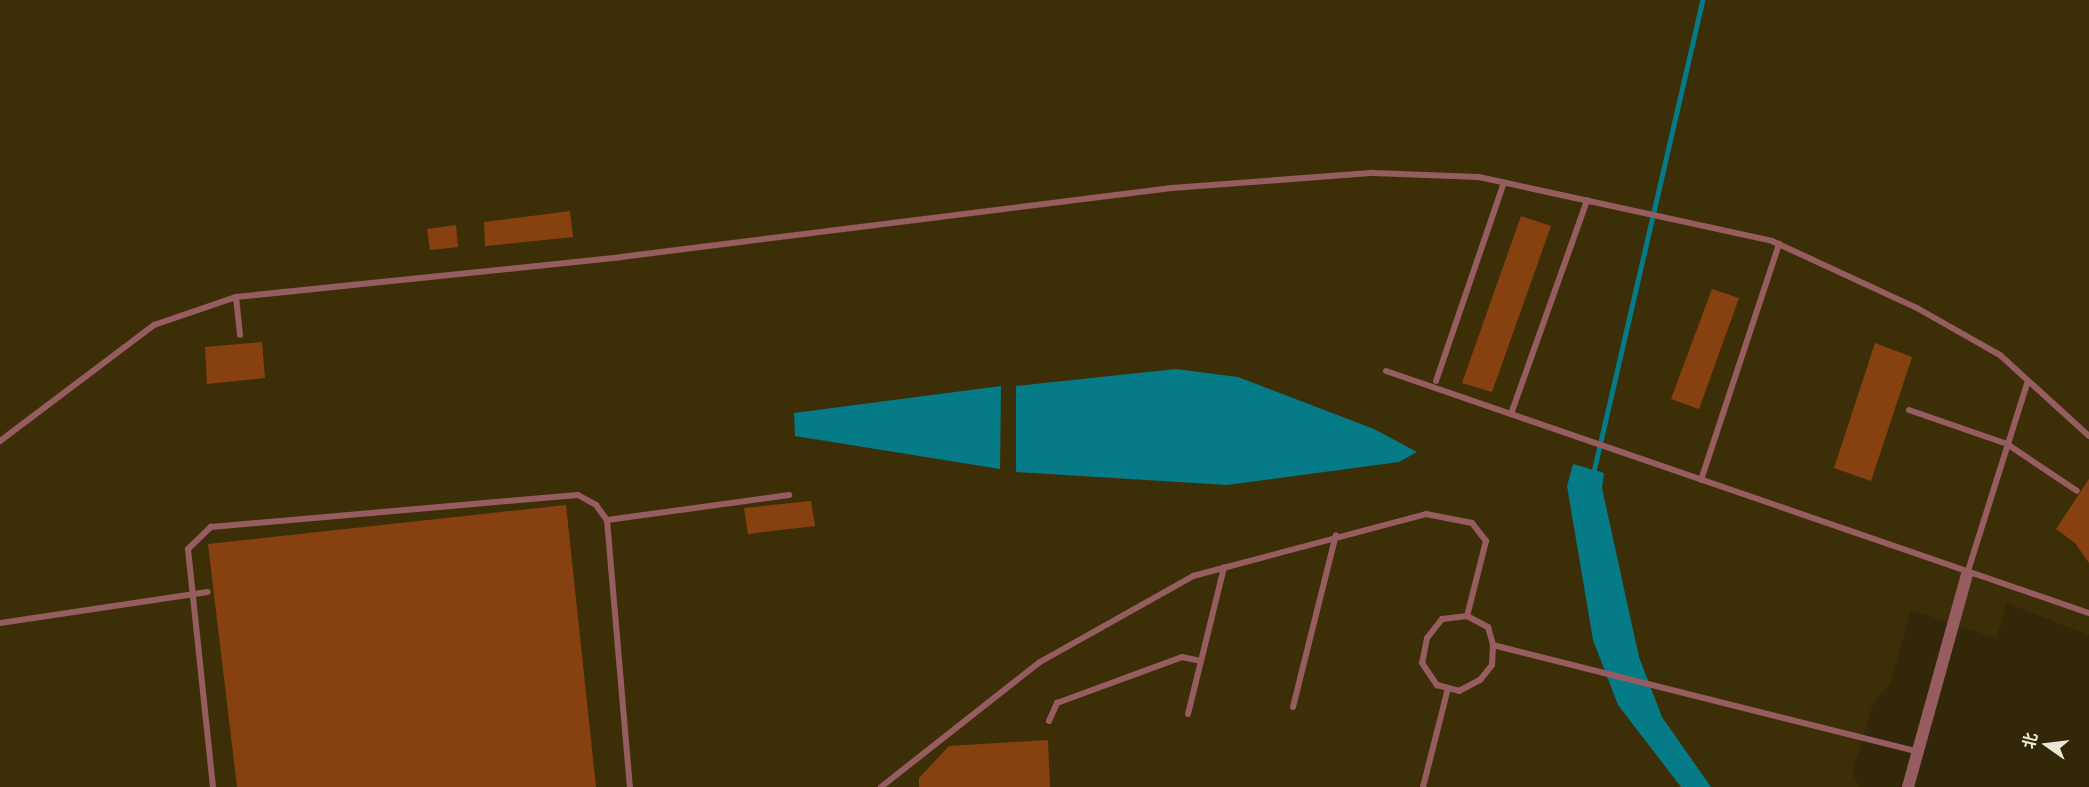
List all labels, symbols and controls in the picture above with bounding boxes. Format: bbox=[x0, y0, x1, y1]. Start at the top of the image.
north arrow bbox=[2017, 715, 2077, 775]
text: 北 bbox=[2018, 730, 2041, 751]

